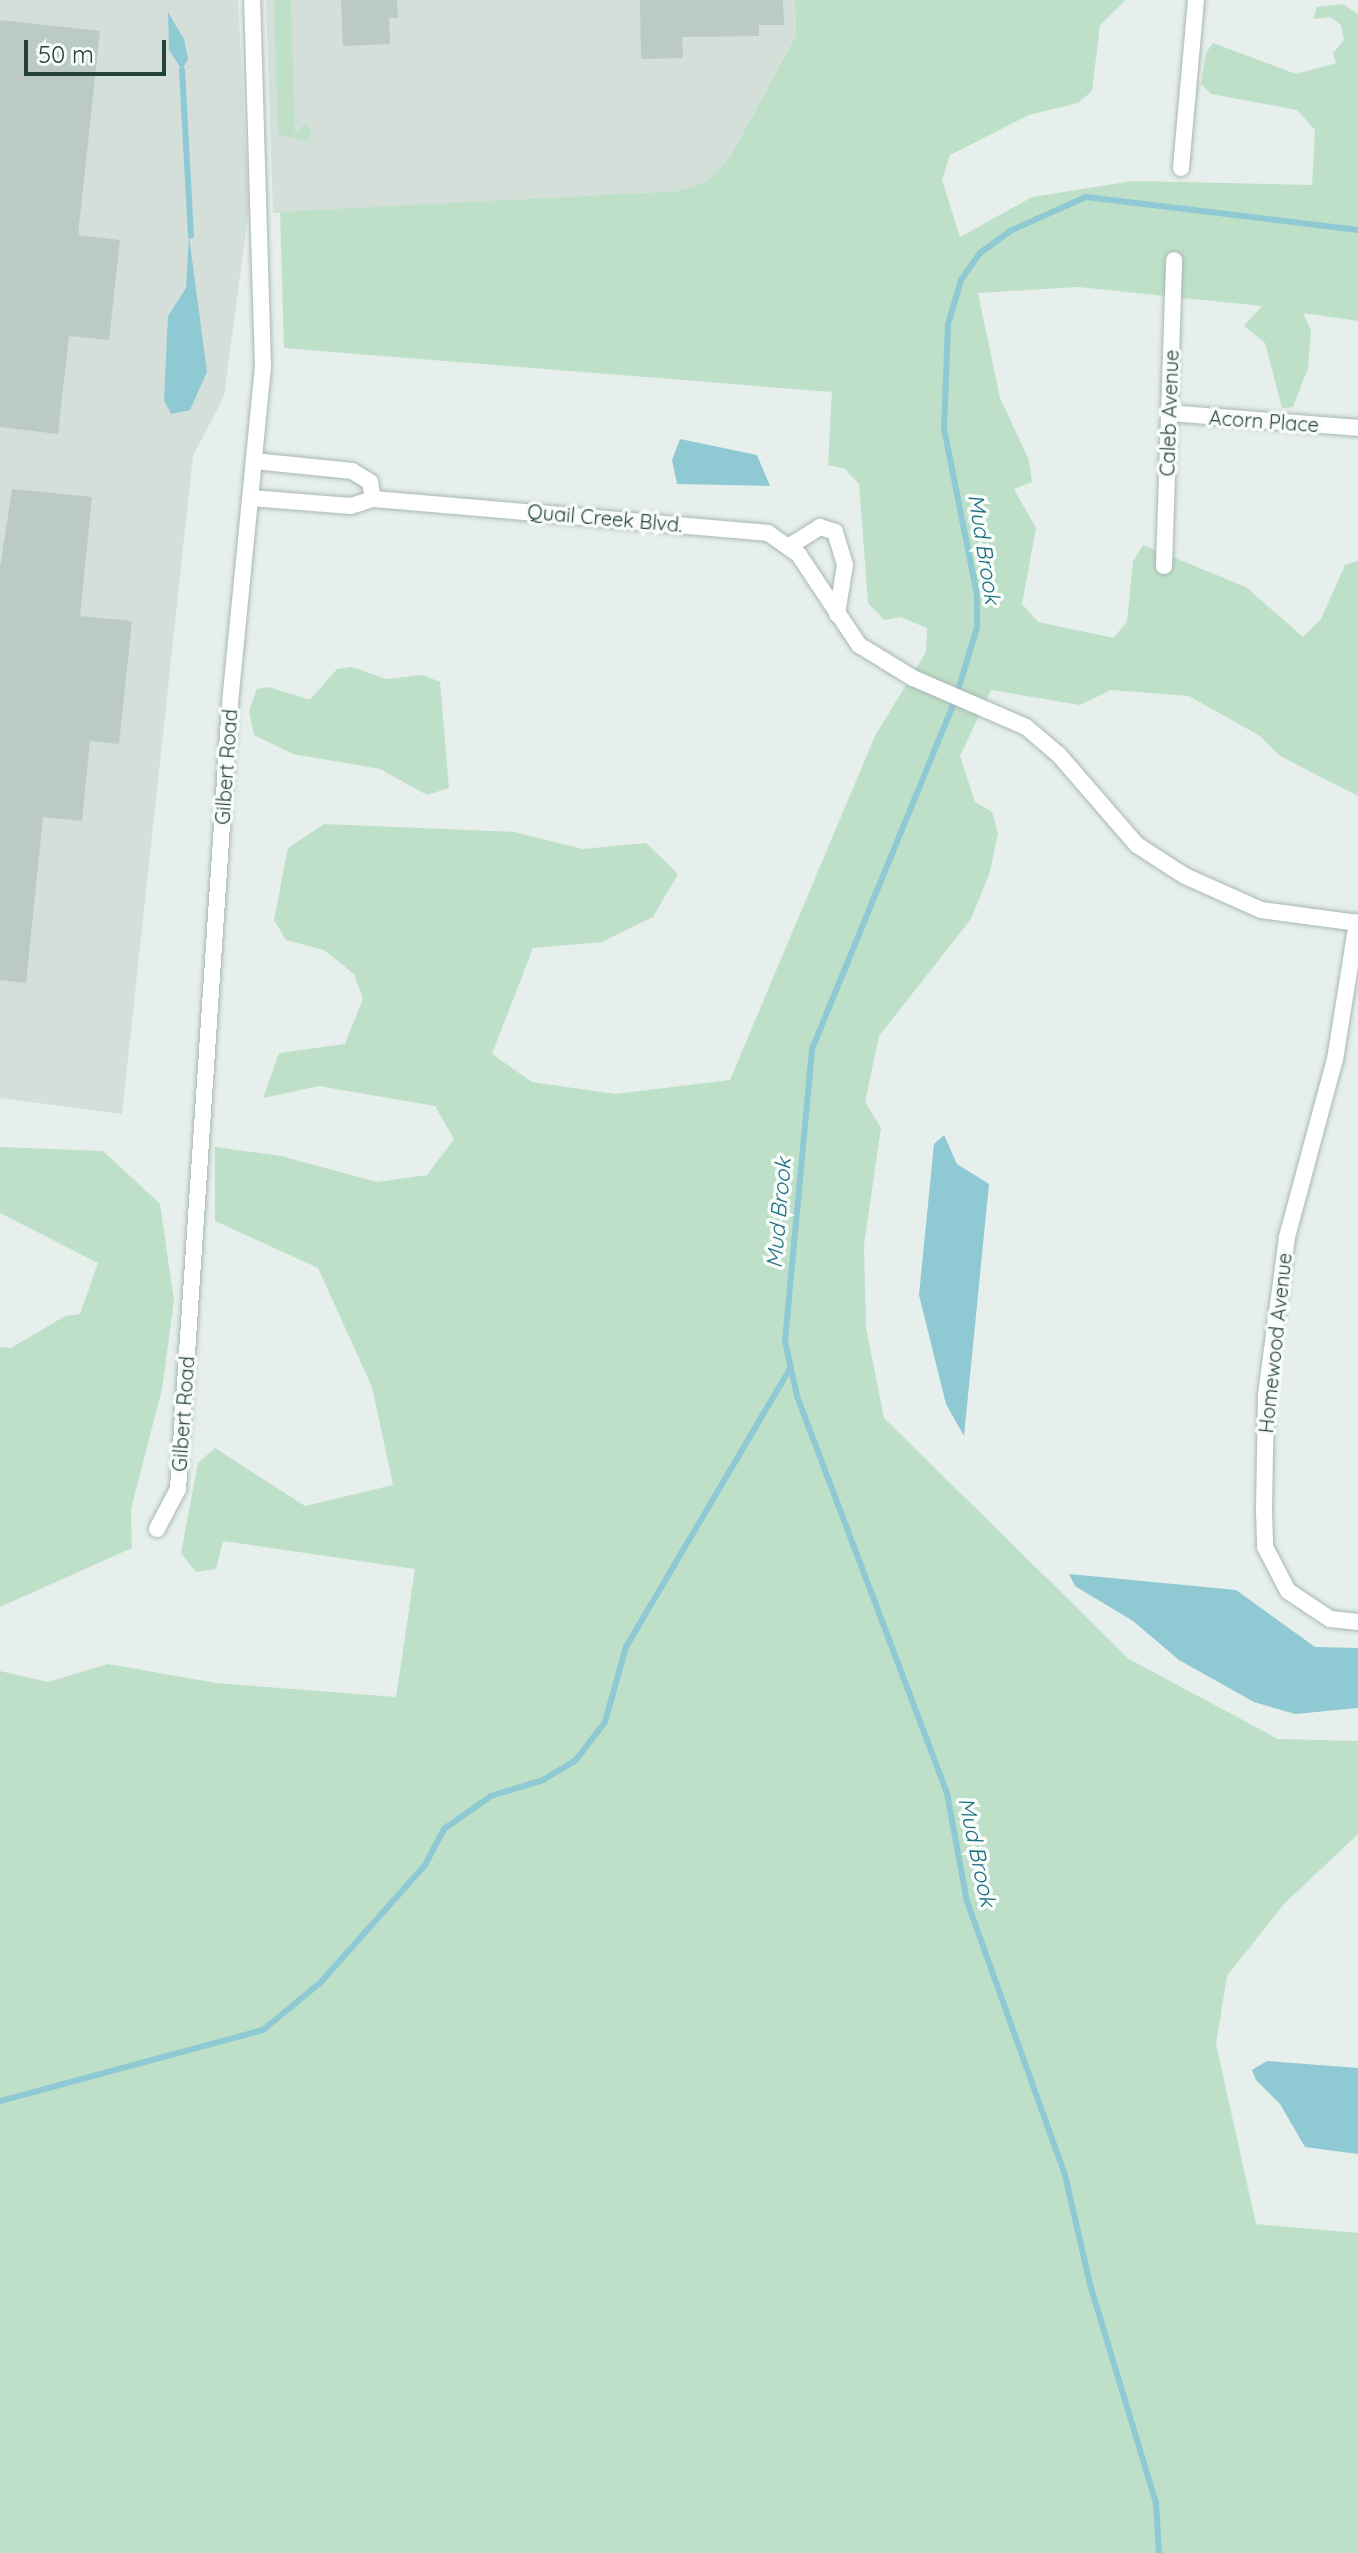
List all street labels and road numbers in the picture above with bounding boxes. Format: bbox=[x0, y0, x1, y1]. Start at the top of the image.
street label: Caleb Avenue bbox=[1155, 349, 1183, 477]
street label: Acorn Place bbox=[1208, 405, 1320, 437]
street label: Quail Creek Blvd. bbox=[526, 499, 684, 537]
street label: Gilbert Road bbox=[210, 708, 242, 826]
street label: Homewood Avenue bbox=[1254, 1252, 1296, 1434]
street label: Gilbert Road bbox=[167, 1355, 199, 1473]

